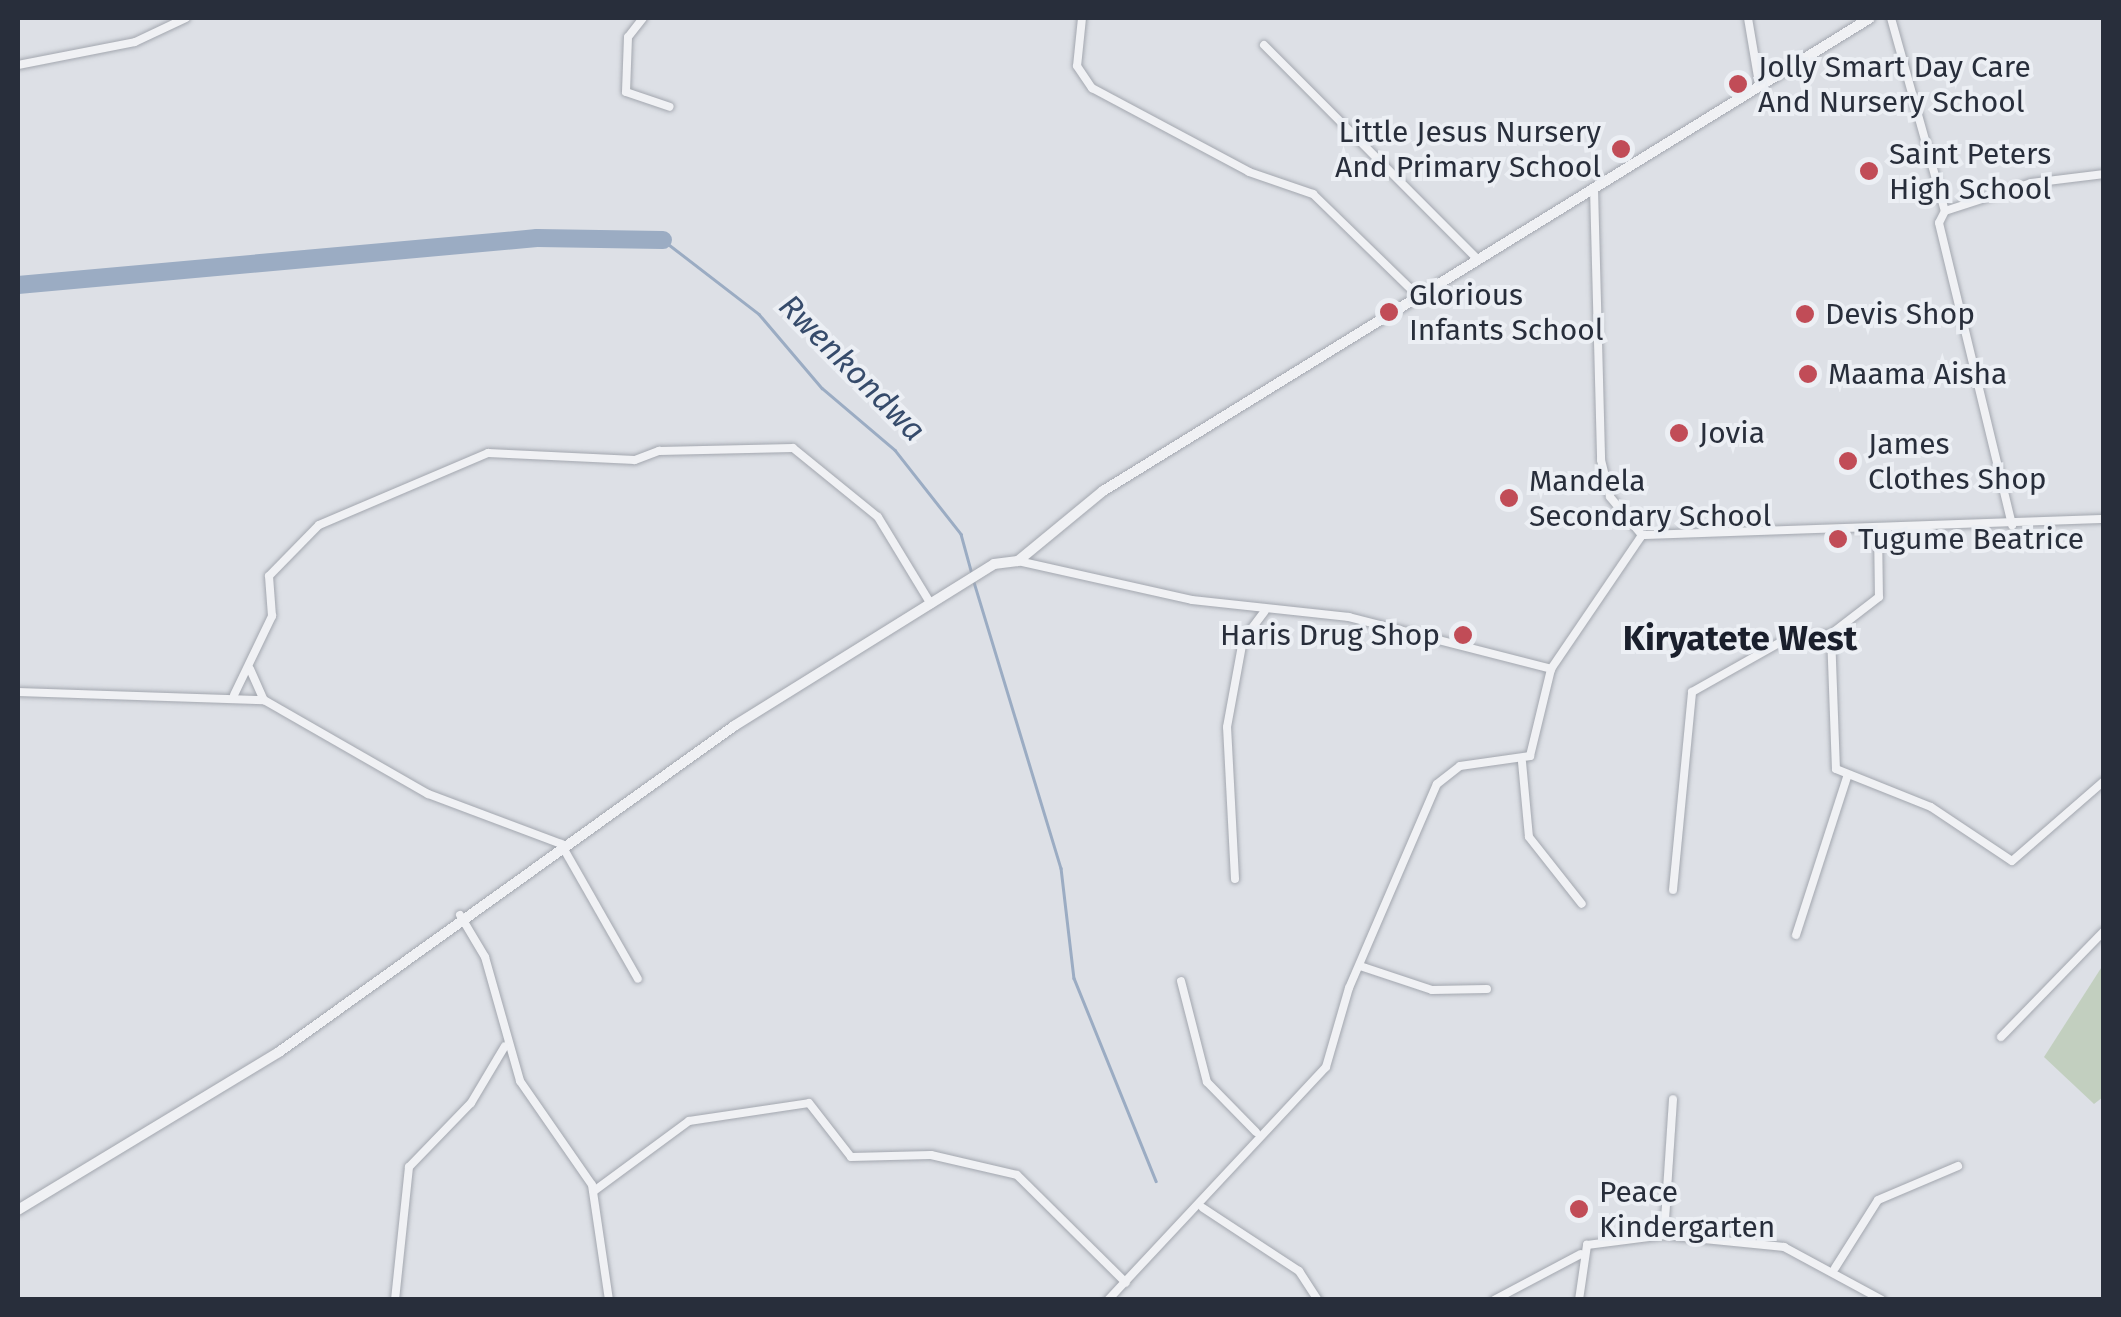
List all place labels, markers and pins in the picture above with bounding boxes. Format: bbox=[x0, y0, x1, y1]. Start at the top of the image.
place label: Jolly Smart Day Care And Nursery School bbox=[1758, 49, 2031, 120]
marker: Jolly Smart Day Care And Nursery School bbox=[1727, 73, 1749, 95]
place label: Little Jesus Nursery And Primary School bbox=[1335, 114, 1601, 184]
place label: Saint Peters High School bbox=[1889, 136, 2051, 206]
marker: Little Jesus Nursery And Primary School bbox=[1610, 138, 1632, 160]
marker: Saint Peters High School bbox=[1858, 160, 1880, 182]
place label: Glorious Infants School bbox=[1409, 277, 1604, 348]
place label: Devis Shop bbox=[1825, 296, 1975, 332]
marker: Glorious Infants School bbox=[1378, 301, 1400, 323]
marker: Devis Shop bbox=[1794, 303, 1816, 325]
place label: Maama Aisha bbox=[1828, 356, 2007, 392]
marker: Maama Aisha bbox=[1797, 363, 1819, 385]
place label: Jovia bbox=[1699, 415, 1765, 451]
marker: Jovia bbox=[1668, 422, 1690, 444]
place label: James Clothes Shop bbox=[1868, 426, 2047, 496]
marker: James Clothes Shop bbox=[1837, 450, 1859, 472]
place label: Mandela Secondary School bbox=[1529, 463, 1771, 534]
marker: Mandela Secondary School bbox=[1498, 487, 1520, 509]
place label: Tugume Beatrice bbox=[1858, 521, 2084, 557]
marker: Tugume Beatrice bbox=[1827, 528, 1849, 550]
place label: Haris Drug Shop bbox=[1220, 617, 1440, 653]
marker: Haris Drug Shop bbox=[1450, 622, 1476, 648]
place label: Peace Kindergarten bbox=[1599, 1174, 1775, 1244]
marker: Peace Kindergarten bbox=[1568, 1198, 1590, 1220]

